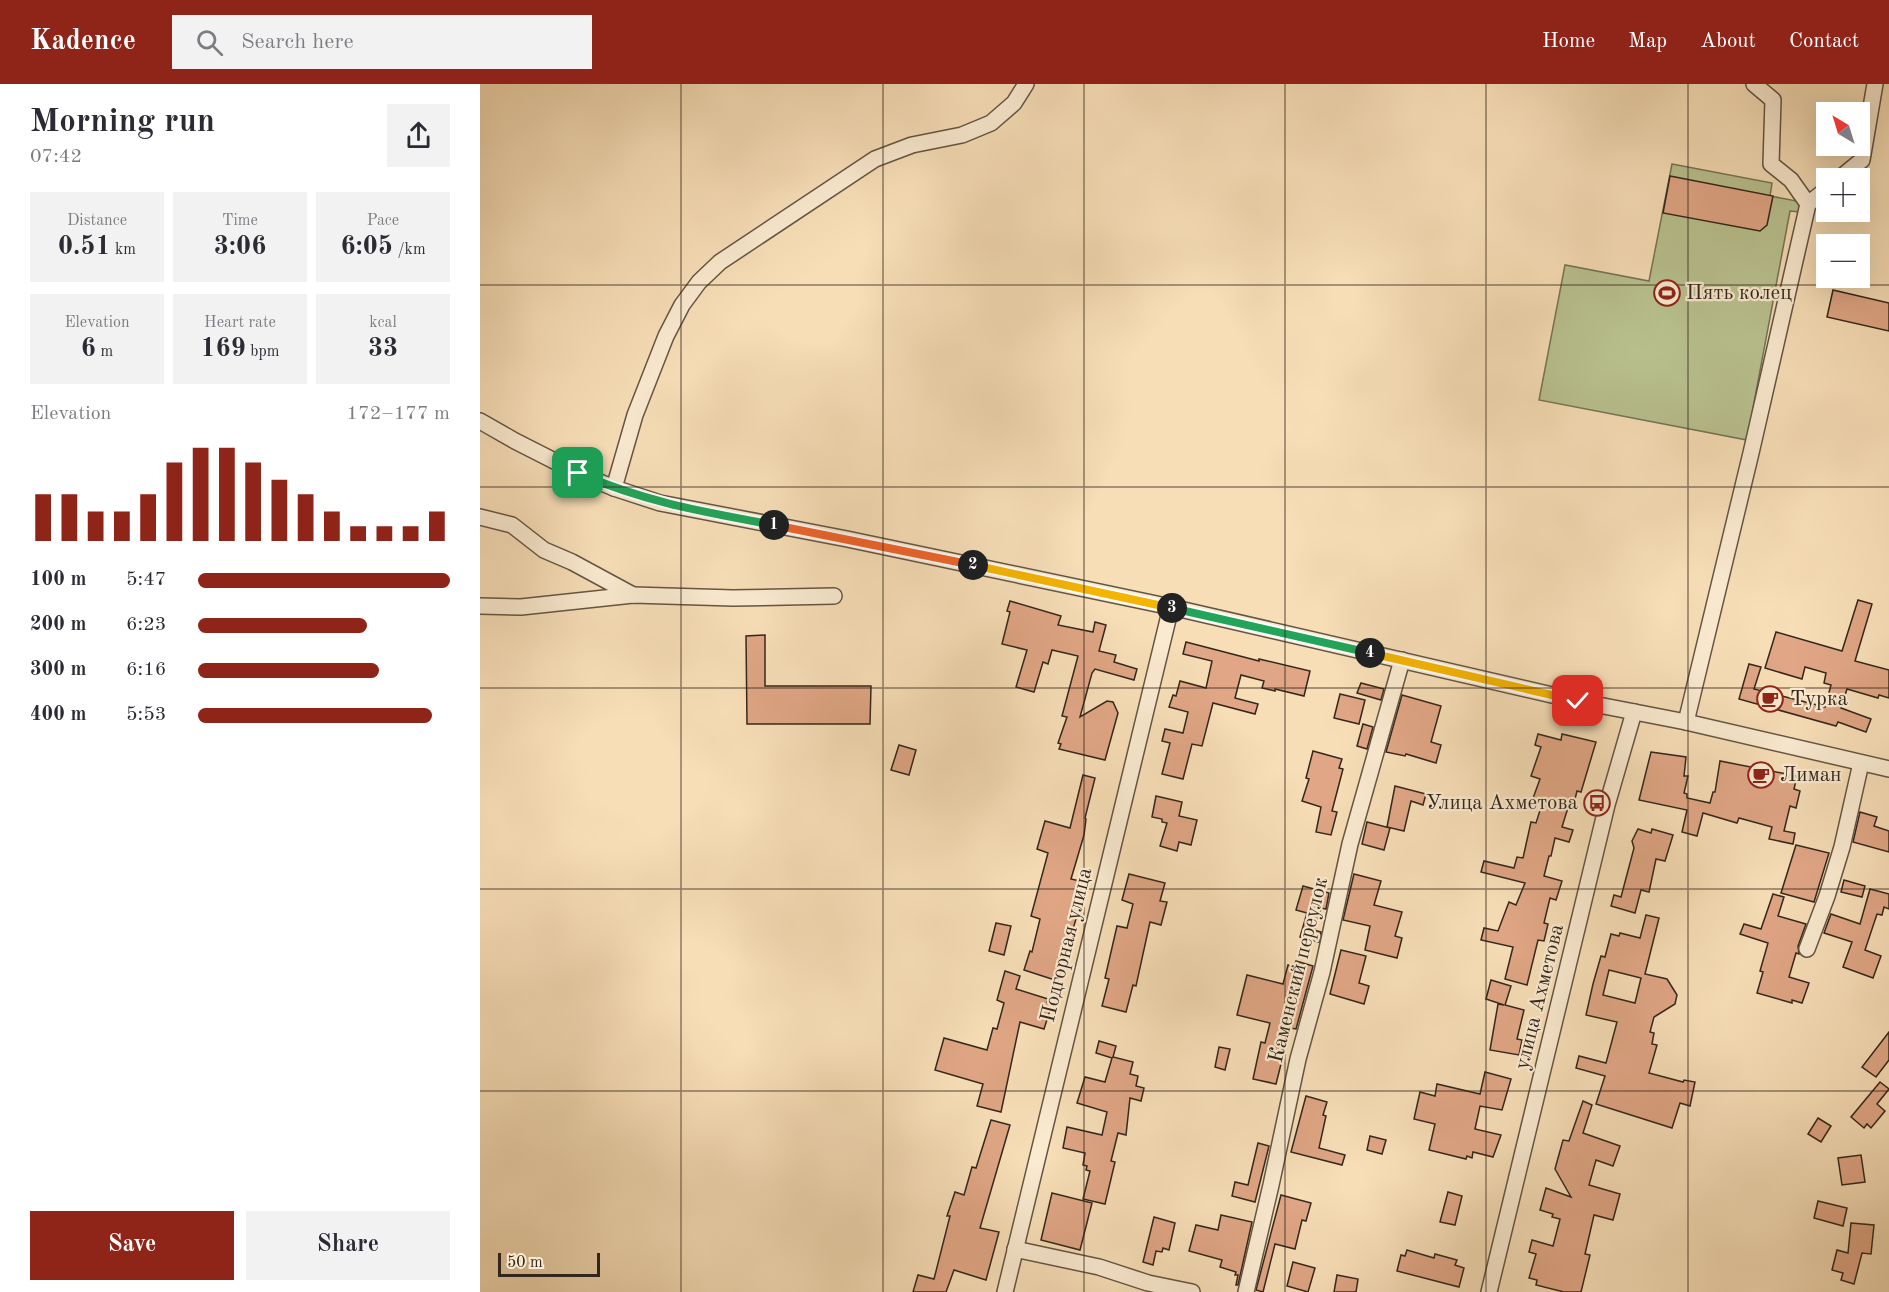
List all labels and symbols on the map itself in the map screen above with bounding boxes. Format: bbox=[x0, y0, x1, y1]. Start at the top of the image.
north arrow bbox=[1816, 102, 1870, 156]
sports icon: Пять колец bbox=[1652, 278, 1682, 308]
place label: Пять колец bbox=[1686, 283, 1792, 304]
pin bbox=[552, 447, 603, 498]
pin: 1 bbox=[759, 510, 789, 540]
pin: 2 bbox=[958, 550, 988, 580]
pin: 3 bbox=[1157, 593, 1187, 623]
pin: 4 bbox=[1355, 638, 1385, 668]
pin bbox=[1552, 675, 1603, 726]
cafe icon: Турка bbox=[1755, 684, 1785, 714]
place label: Турка bbox=[1790, 689, 1848, 710]
cafe icon: Лиман bbox=[1746, 760, 1776, 790]
place label: Лиман bbox=[1780, 765, 1842, 786]
bus stop icon: Улица Ахметова bbox=[1582, 788, 1612, 818]
place label: Улица Ахметова bbox=[1426, 793, 1578, 814]
street label: Подгорная улица bbox=[1038, 866, 1096, 1024]
street label: Каменский переулок bbox=[1266, 875, 1332, 1065]
street label: улица Ахметова bbox=[1512, 922, 1568, 1072]
scale bar bbox=[498, 1250, 600, 1278]

